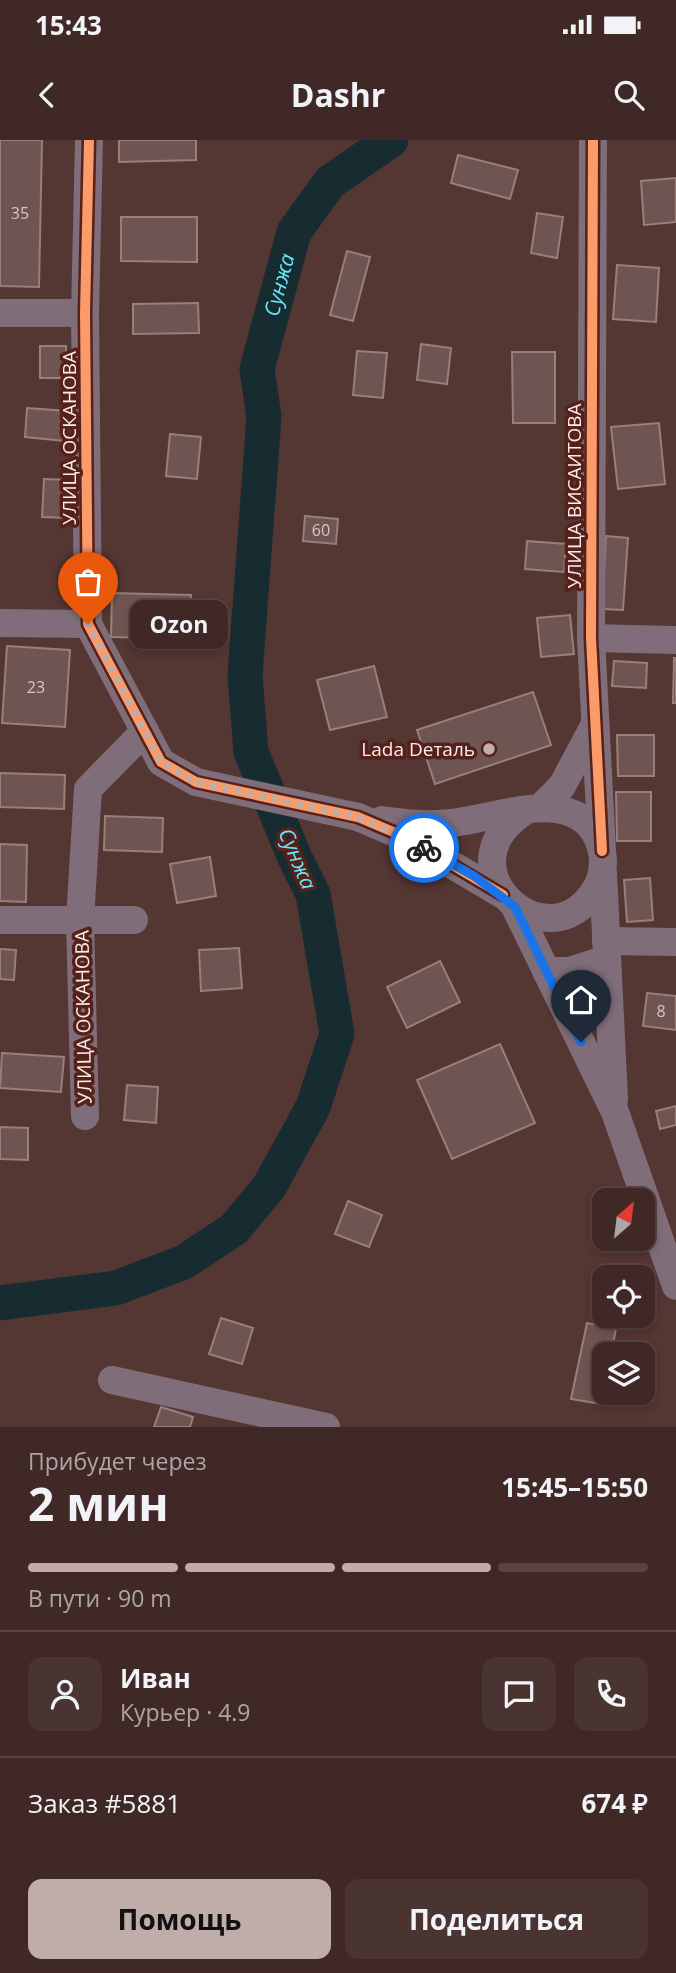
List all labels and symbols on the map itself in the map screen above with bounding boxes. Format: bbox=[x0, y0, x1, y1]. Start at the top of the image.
house number: 35 bbox=[11, 202, 29, 224]
water label: Сунжа bbox=[257, 250, 301, 319]
street label: УЛИЦА ОСКАНОВА bbox=[56, 351, 82, 525]
street label: УЛИЦА ВИСАИТОВА bbox=[561, 403, 587, 589]
house number: 60 bbox=[312, 519, 330, 541]
pin bbox=[58, 552, 118, 624]
callout: Ozon bbox=[130, 600, 228, 648]
house number: 23 bbox=[27, 676, 45, 698]
place label: Lada Dеталь bbox=[361, 736, 475, 762]
marker: Lada Dеталь bbox=[481, 741, 497, 757]
courier bbox=[389, 813, 459, 883]
water label: Сунжа bbox=[273, 824, 323, 894]
street label: УЛИЦА ОСКАНОВА bbox=[68, 930, 98, 1104]
pin bbox=[551, 970, 611, 1042]
house number: 8 bbox=[656, 1000, 666, 1022]
north arrow bbox=[592, 1188, 654, 1251]

